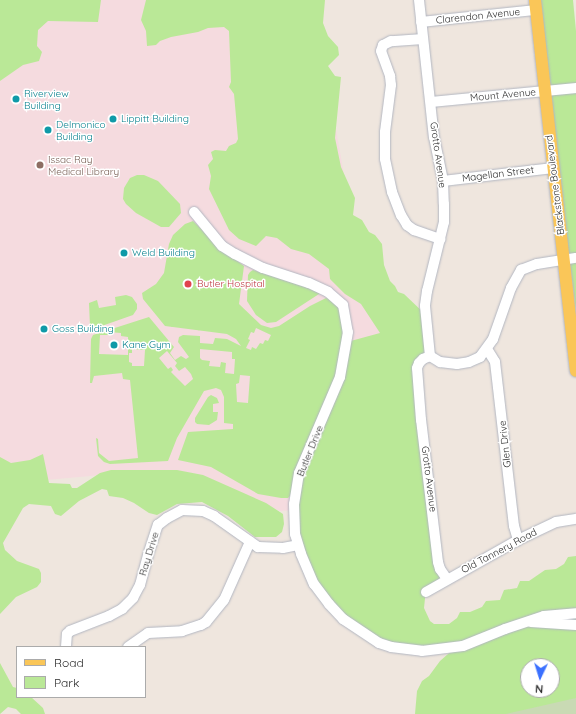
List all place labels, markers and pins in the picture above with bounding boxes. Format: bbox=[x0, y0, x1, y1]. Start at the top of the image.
place label: Riverview Building bbox=[24, 87, 69, 110]
marker: Riverview Building bbox=[11, 94, 21, 104]
place label: Lippitt Building bbox=[121, 113, 189, 125]
marker: Lippitt Building bbox=[108, 114, 118, 124]
place label: Delmonico Building bbox=[56, 118, 106, 142]
marker: Delmonico Building bbox=[43, 125, 53, 135]
place label: Issac Ray Medical Library bbox=[48, 153, 119, 176]
marker: Issac Ray Medical Library bbox=[35, 160, 45, 170]
place label: Weld Building bbox=[132, 247, 195, 259]
marker: Weld Building bbox=[119, 248, 129, 258]
marker: Butler Hospital bbox=[182, 278, 194, 290]
place label: Butler Hospital bbox=[197, 278, 265, 290]
place label: Goss Building bbox=[52, 323, 114, 335]
marker: Goss Building bbox=[39, 324, 49, 334]
place label: Kane Gym bbox=[122, 339, 171, 351]
marker: Kane Gym bbox=[109, 340, 119, 350]

